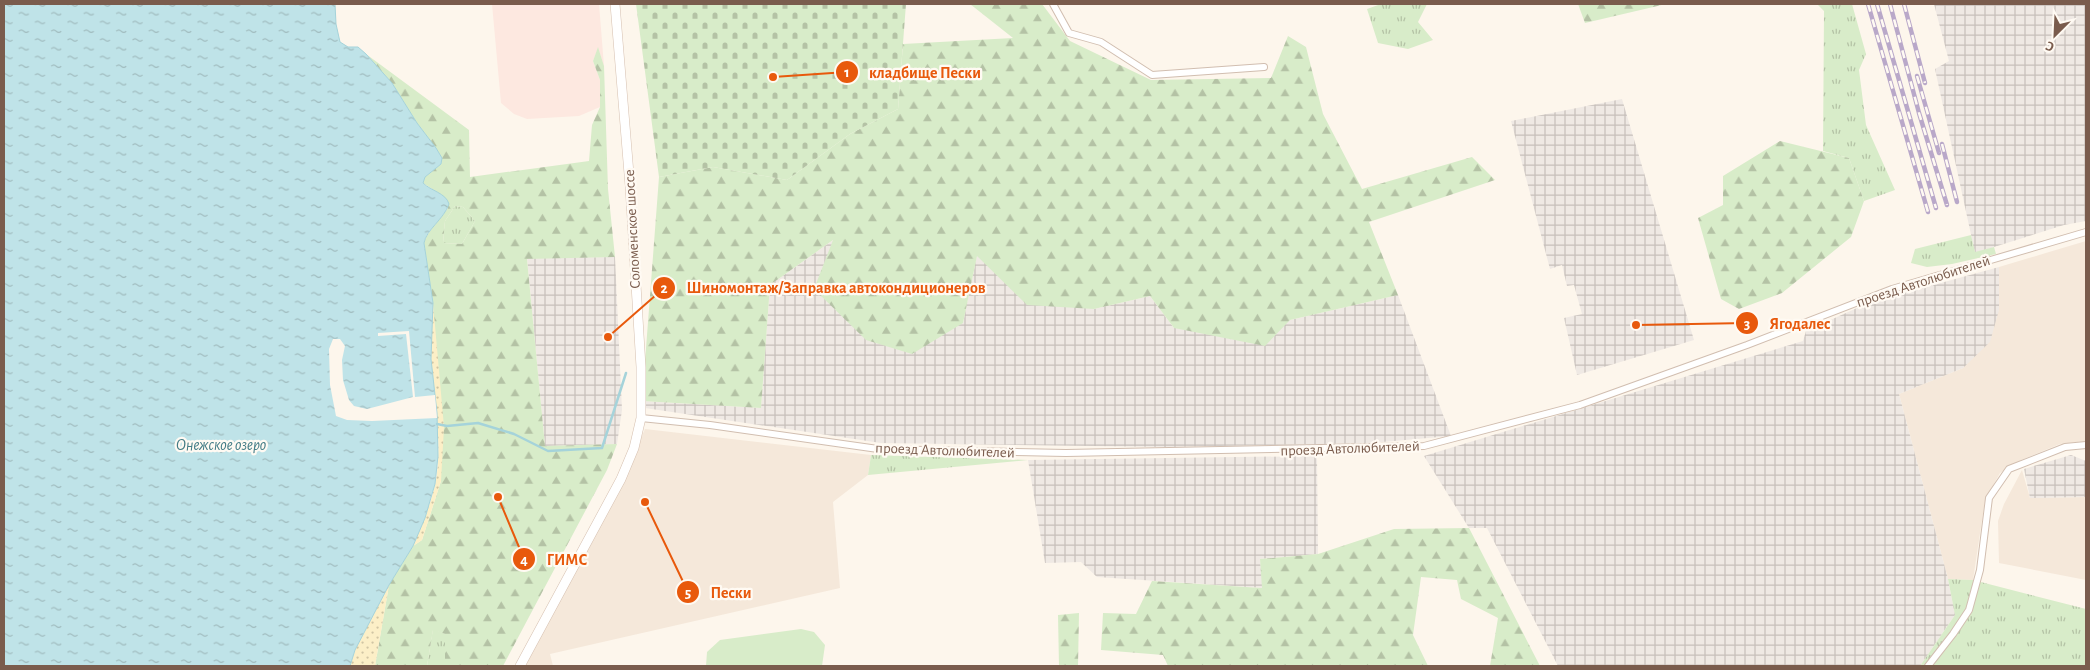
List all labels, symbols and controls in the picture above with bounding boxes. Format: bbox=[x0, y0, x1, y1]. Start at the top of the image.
north arrow bbox=[2030, 10, 2080, 60]
text: С bbox=[2044, 38, 2057, 54]
callout: кладбище Пески bbox=[834, 56, 991, 87]
text: 1 bbox=[844, 65, 850, 80]
text: кладбище Пески bbox=[869, 65, 981, 81]
street label: Соломенское шоссе bbox=[622, 169, 643, 289]
street label: проезд Автолюбителей bbox=[1854, 253, 1992, 310]
callout: Шиномонтаж/Заправка автокондиционеров bbox=[652, 272, 996, 303]
text: Шиномонтаж/Заправка автокондиционеров bbox=[687, 280, 986, 296]
text: 2 bbox=[660, 281, 668, 296]
callout: Ягодалес bbox=[1734, 308, 1840, 339]
text: Ягодалес bbox=[1769, 316, 1831, 332]
text: 3 bbox=[1744, 317, 1750, 332]
water label: Онежское озеро bbox=[176, 437, 266, 454]
street label: проезд Автолюбителей bbox=[1280, 439, 1420, 458]
street label: проезд Автолюбителей bbox=[875, 441, 1015, 460]
callout: ГИМС bbox=[512, 544, 597, 575]
text: ГИМС bbox=[547, 552, 587, 568]
text: 4 bbox=[520, 553, 528, 568]
callout: Пески bbox=[675, 577, 761, 608]
text: Пески bbox=[710, 585, 752, 601]
text: 5 bbox=[685, 586, 691, 601]

